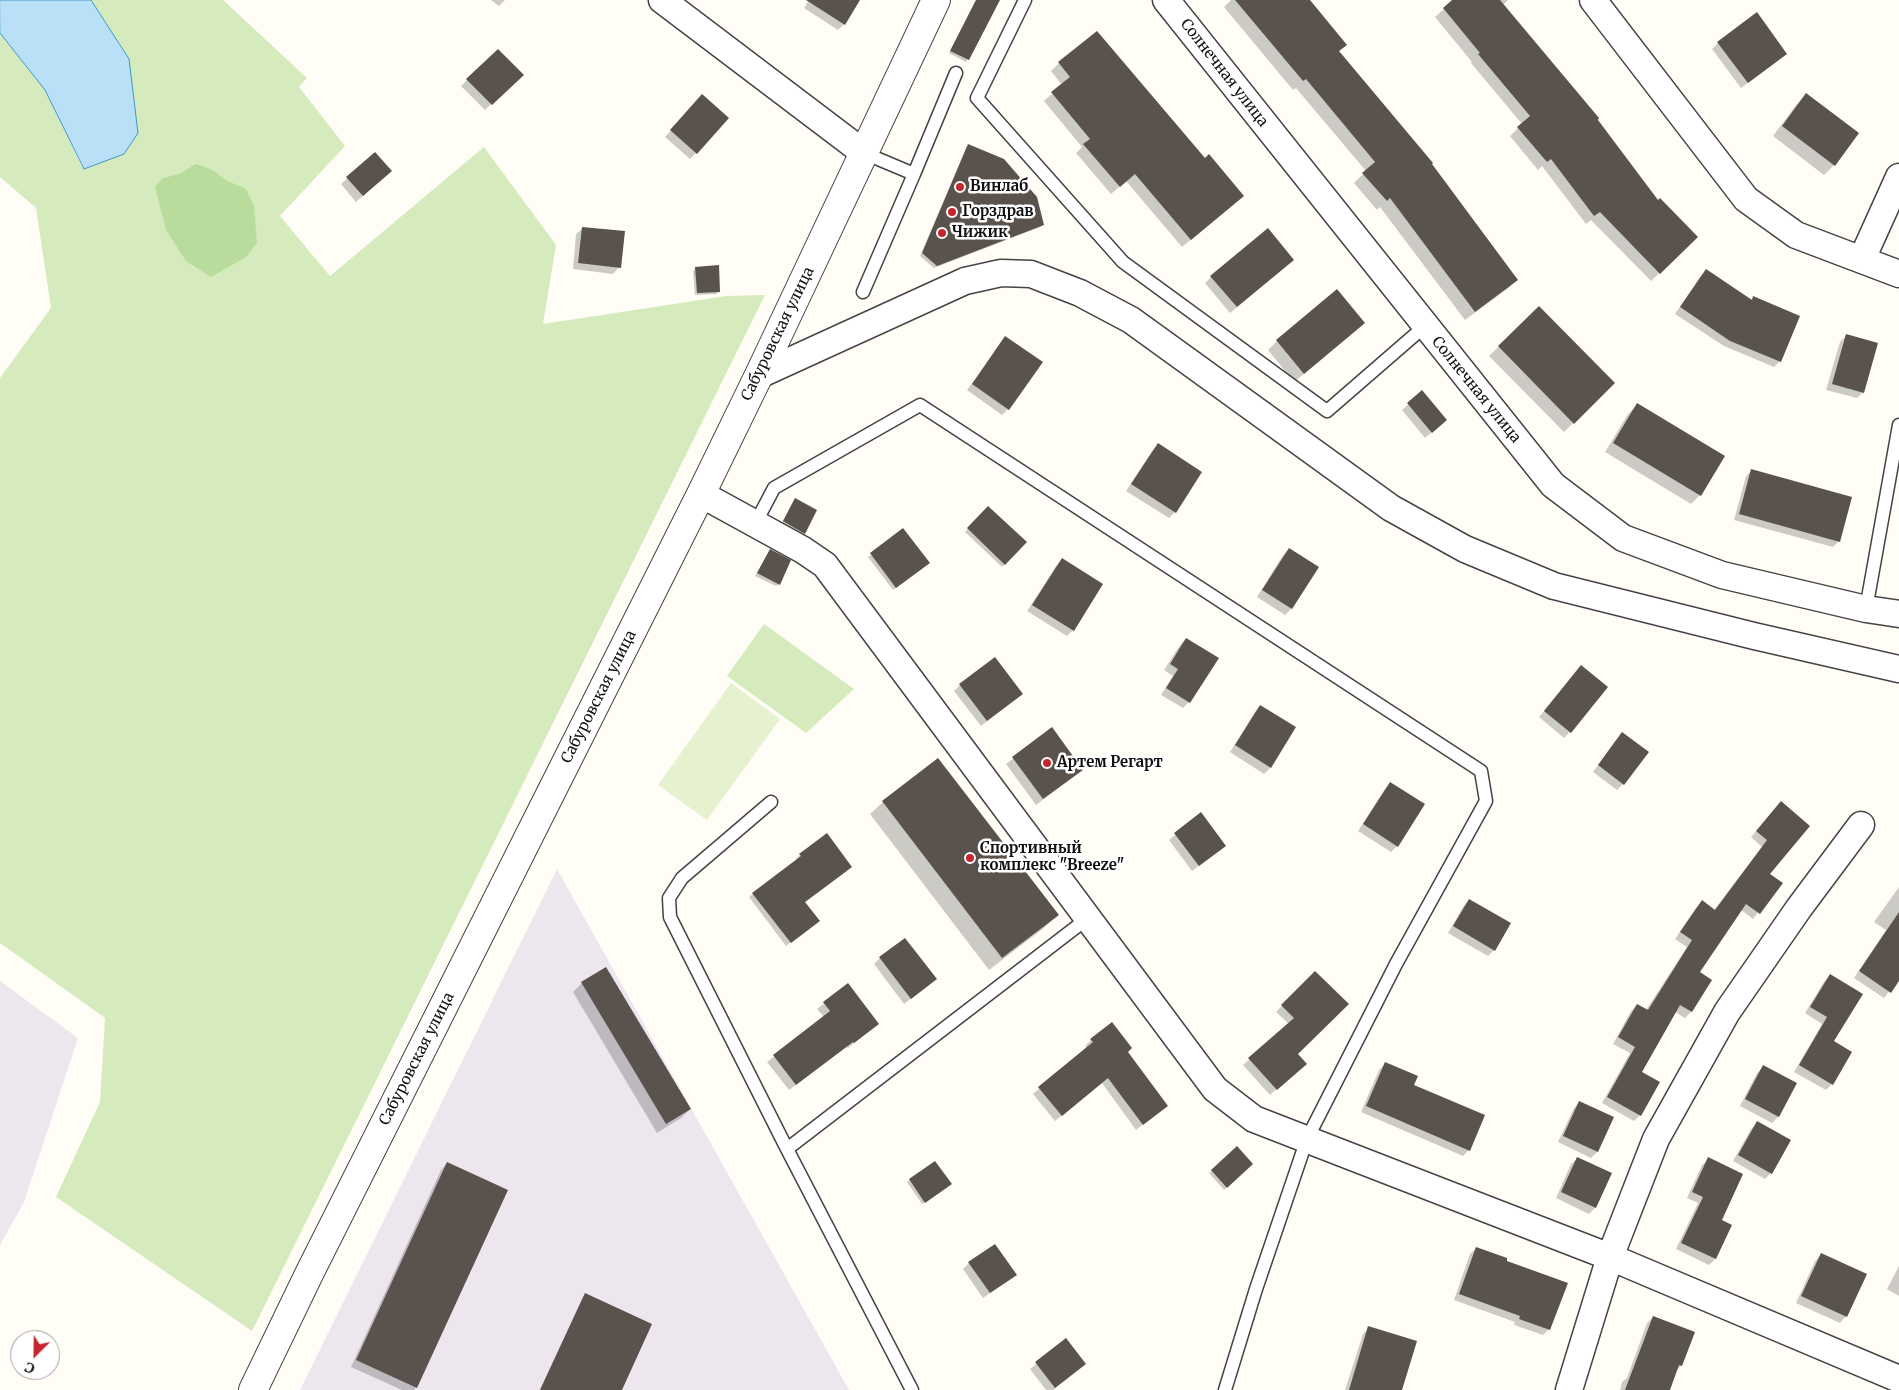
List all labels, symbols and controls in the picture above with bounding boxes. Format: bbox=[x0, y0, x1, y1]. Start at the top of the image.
street label: Солнечная улица bbox=[1176, 16, 1272, 130]
place label: Винлаб bbox=[970, 178, 1028, 196]
marker: Винлаб bbox=[954, 181, 966, 193]
place label: Горздрав bbox=[962, 203, 1034, 221]
marker: Горздрав bbox=[946, 206, 958, 218]
place label: Чижик bbox=[952, 224, 1008, 242]
marker: Чижик bbox=[936, 227, 948, 239]
street label: Сабуровская улица bbox=[738, 264, 818, 404]
street label: Солнечная улица bbox=[1428, 333, 1524, 447]
street label: Сабуровская улица bbox=[558, 628, 640, 766]
place label: Артем Регарт bbox=[1057, 754, 1163, 772]
marker: Артем Регарт bbox=[1041, 757, 1053, 769]
place label: Спортивный комплекс "Breeze" bbox=[980, 840, 1124, 875]
marker: Спортивный комплекс "Breeze" bbox=[964, 852, 976, 864]
street label: Сабуровская улица bbox=[376, 990, 458, 1128]
north arrow bbox=[10, 1330, 60, 1380]
text: С bbox=[22, 1358, 37, 1378]

